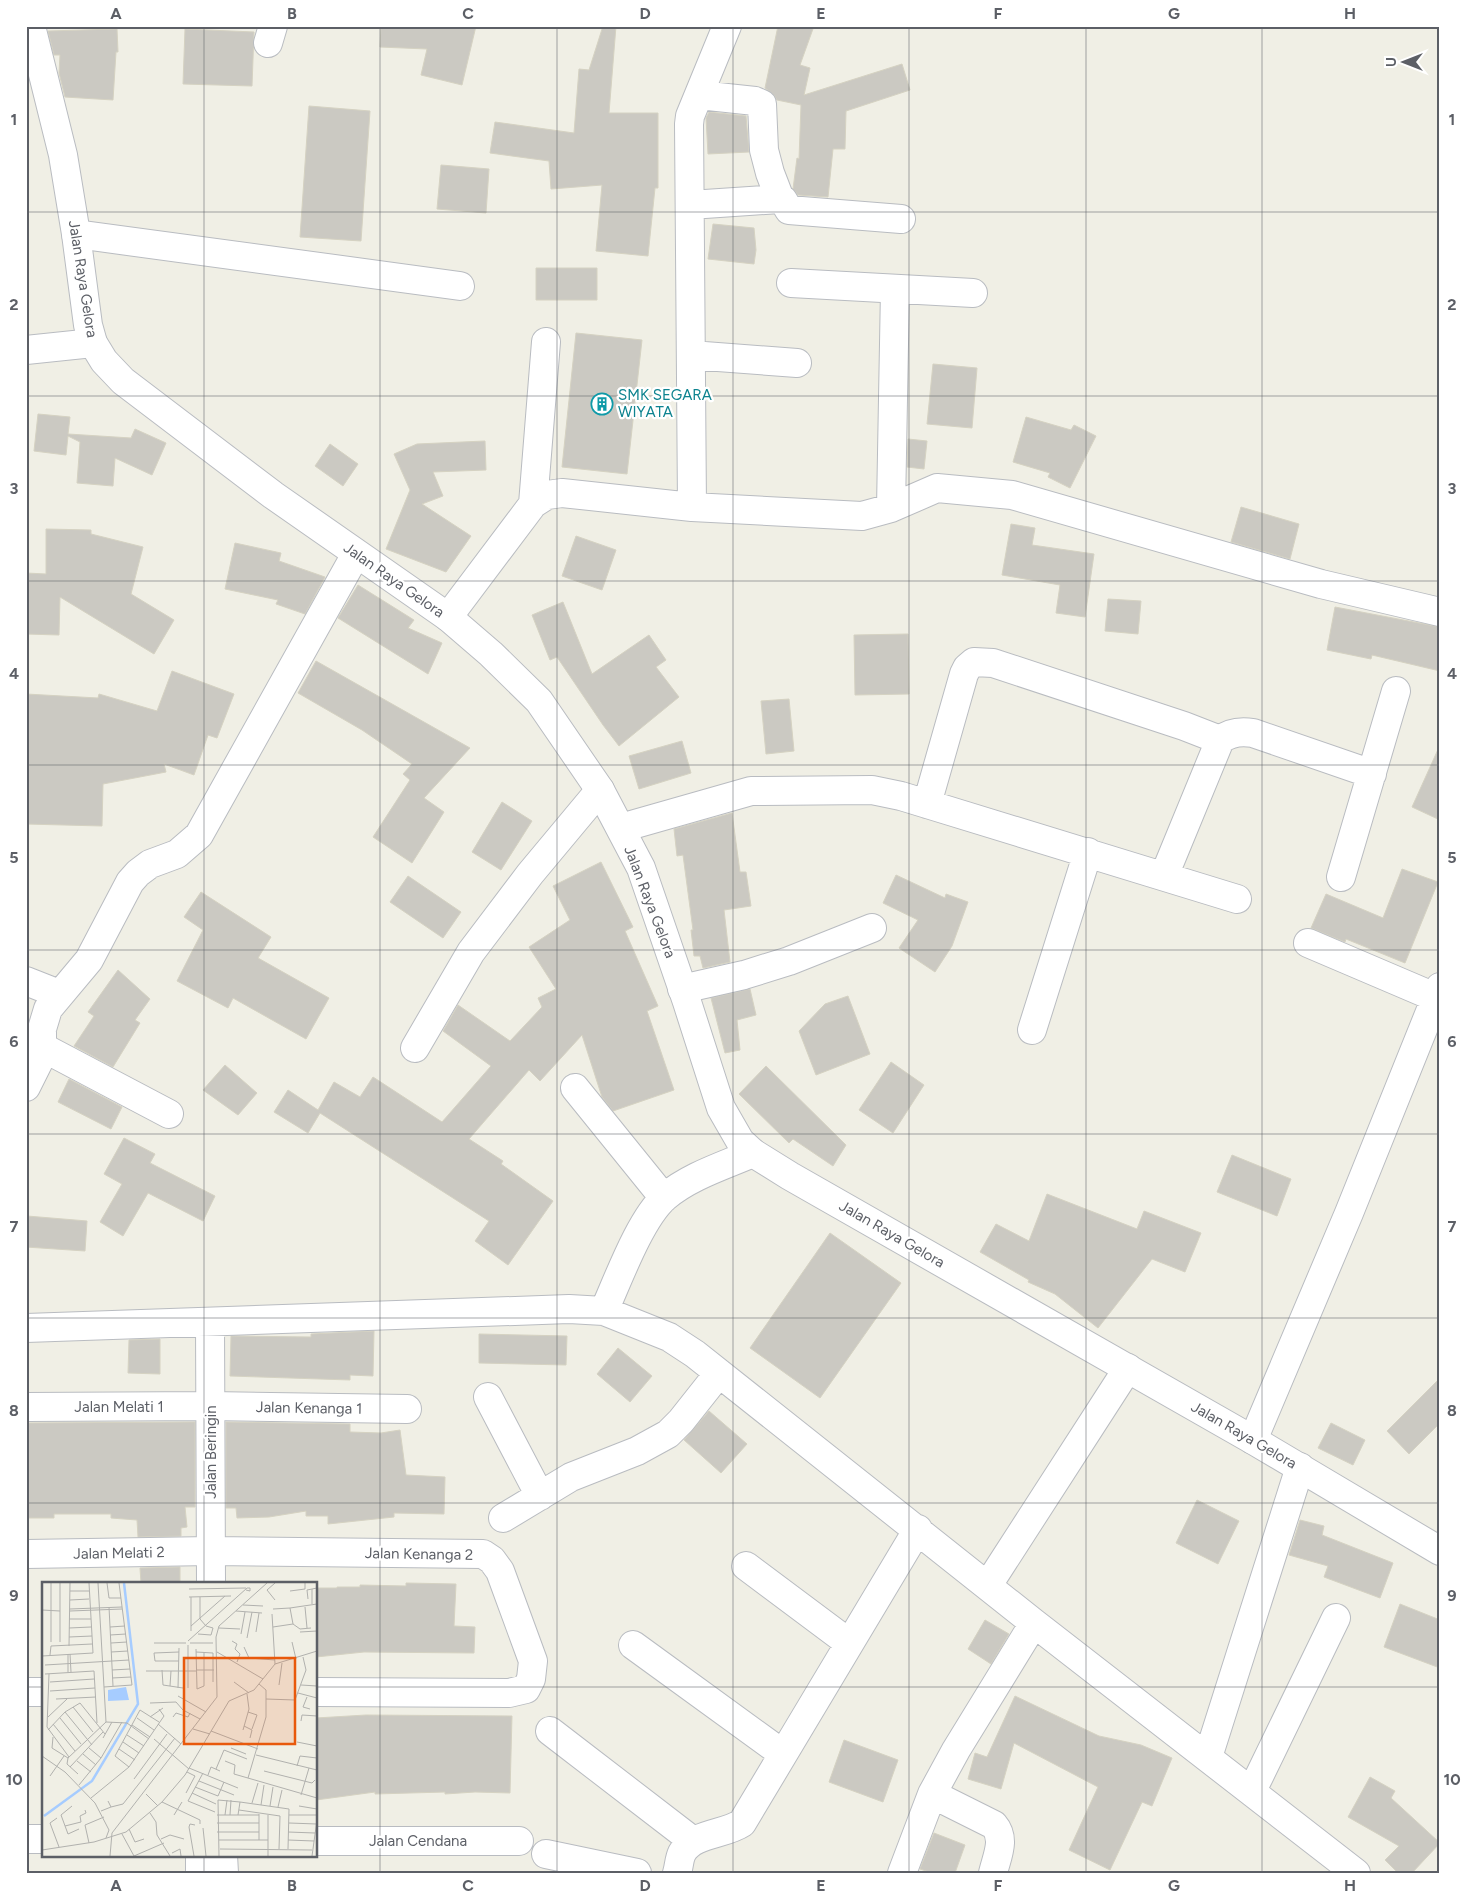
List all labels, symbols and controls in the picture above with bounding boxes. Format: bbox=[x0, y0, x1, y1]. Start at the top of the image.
text: A bbox=[110, 4, 122, 23]
text: B bbox=[287, 4, 297, 23]
text: C bbox=[462, 4, 474, 23]
text: D bbox=[639, 4, 651, 23]
text: E bbox=[816, 4, 826, 23]
text: F bbox=[994, 4, 1003, 23]
text: G bbox=[1168, 4, 1180, 23]
text: H bbox=[1344, 4, 1356, 23]
north arrow bbox=[1378, 38, 1428, 88]
text: U bbox=[1383, 57, 1400, 67]
text: 1 bbox=[11, 110, 17, 129]
text: 1 bbox=[1449, 110, 1455, 129]
street label: Jalan Raya Gelora bbox=[65, 219, 101, 339]
text: 2 bbox=[9, 295, 19, 314]
text: 2 bbox=[1447, 295, 1457, 314]
place label: SMK SEGARA WIYATA bbox=[618, 386, 712, 421]
building icon: SMK SEGARA WIYATA bbox=[590, 392, 614, 416]
text: 3 bbox=[10, 479, 19, 498]
text: 3 bbox=[1448, 479, 1457, 498]
street label: Jalan Raya Gelora bbox=[340, 539, 448, 621]
text: 4 bbox=[9, 664, 19, 683]
text: 4 bbox=[1447, 664, 1457, 683]
street label: Jalan Raya Gelora bbox=[620, 843, 680, 961]
text: 5 bbox=[9, 848, 19, 867]
text: 5 bbox=[1447, 848, 1457, 867]
text: 6 bbox=[9, 1032, 19, 1051]
text: 6 bbox=[1447, 1032, 1457, 1051]
street label: Jalan Raya Gelora bbox=[836, 1197, 948, 1271]
text: 7 bbox=[10, 1217, 19, 1236]
text: 7 bbox=[1448, 1217, 1457, 1236]
street label: Jalan Melati 1 bbox=[74, 1398, 164, 1416]
street label: Jalan Kenanga 1 bbox=[256, 1398, 362, 1418]
street label: Jalan Raya Gelora bbox=[1188, 1398, 1300, 1472]
text: 8 bbox=[9, 1401, 19, 1420]
text: 8 bbox=[1447, 1401, 1457, 1420]
street label: Jalan Beringin bbox=[202, 1405, 220, 1499]
street label: Jalan Melati 2 bbox=[73, 1543, 165, 1563]
street label: Jalan Kenanga 2 bbox=[365, 1544, 473, 1564]
inset map bbox=[42, 1582, 318, 1856]
text: 9 bbox=[9, 1586, 19, 1605]
text: 9 bbox=[1447, 1586, 1457, 1605]
text: 10 bbox=[5, 1770, 23, 1789]
text: 10 bbox=[1443, 1770, 1461, 1789]
street label: Jalan Cendana bbox=[369, 1832, 467, 1850]
text: A bbox=[110, 1876, 122, 1895]
text: B bbox=[287, 1876, 297, 1895]
text: C bbox=[462, 1876, 474, 1895]
text: D bbox=[639, 1876, 651, 1895]
text: E bbox=[816, 1876, 826, 1895]
text: F bbox=[994, 1876, 1003, 1895]
text: G bbox=[1168, 1876, 1180, 1895]
text: H bbox=[1344, 1876, 1356, 1895]

